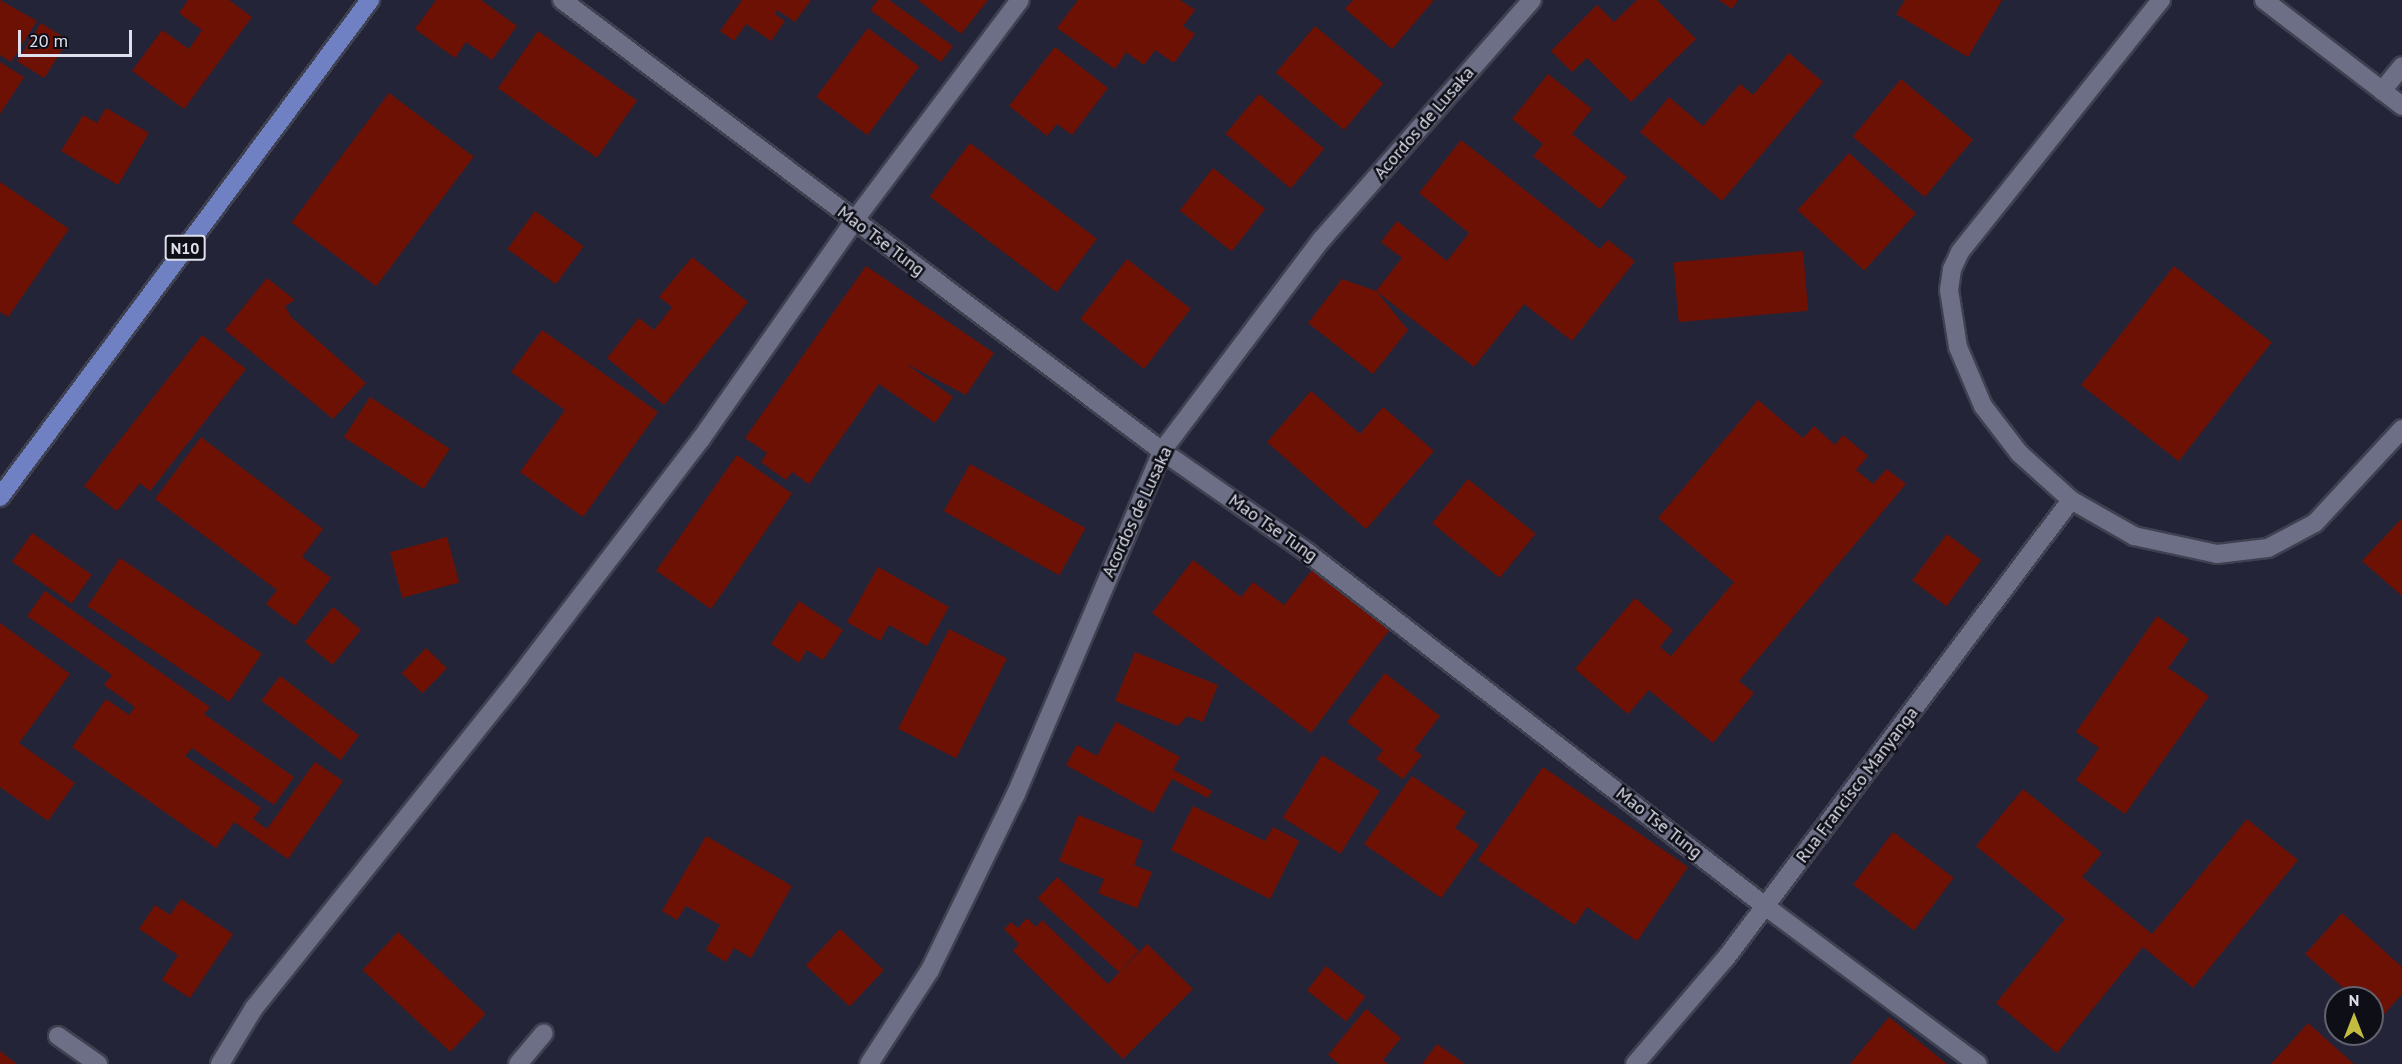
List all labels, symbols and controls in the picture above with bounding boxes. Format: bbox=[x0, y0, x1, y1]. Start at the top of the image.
scale bar bbox=[21, 18, 135, 56]
text: 20 m bbox=[29, 29, 68, 52]
street label: Acordos de Lusaka bbox=[1369, 62, 1479, 184]
street label: Mao Tse Tung bbox=[833, 201, 929, 281]
road number: N10 bbox=[164, 235, 206, 261]
street label: Acordos de Lusaka bbox=[1097, 443, 1177, 581]
street label: Mao Tse Tung bbox=[1224, 489, 1322, 567]
street label: Rua Francisco Manyanga bbox=[1791, 703, 1923, 867]
street label: Mao Tse Tung bbox=[1611, 782, 1707, 864]
north arrow bbox=[2324, 986, 2384, 1046]
text: N bbox=[2349, 990, 2359, 1010]

